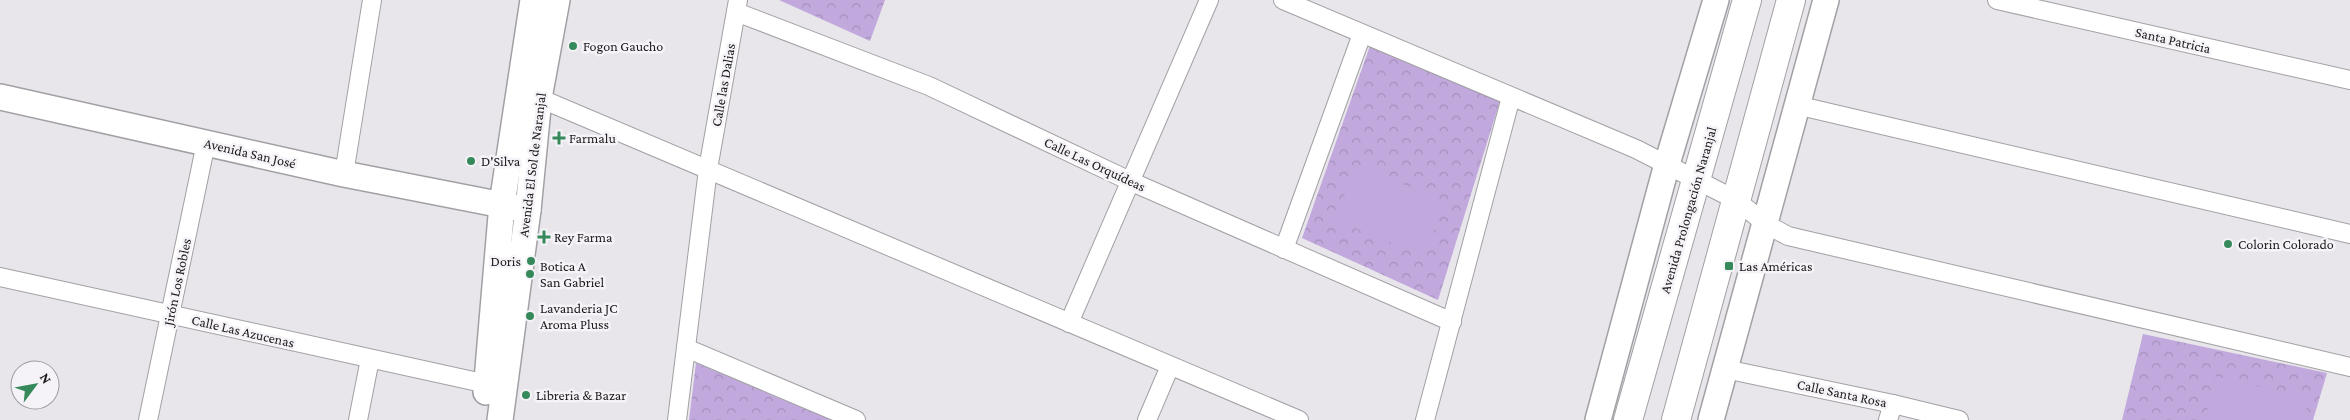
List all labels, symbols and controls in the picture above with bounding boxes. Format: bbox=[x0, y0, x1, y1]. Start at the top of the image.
street label: Santa Patricia bbox=[2134, 24, 2213, 57]
place label: Fogon Gaucho bbox=[583, 38, 663, 54]
marker: Fogon Gaucho bbox=[567, 40, 579, 52]
street label: Calle las Dalias bbox=[708, 42, 738, 128]
street label: Avenida El Sol de Naranjal bbox=[515, 91, 550, 238]
street label: Avenida Prolongación Naranjal bbox=[1657, 125, 1720, 295]
place label: Farmalu bbox=[569, 130, 616, 146]
marker: Farmalu bbox=[553, 132, 565, 144]
street label: Calle Las Orquídeas bbox=[1042, 133, 1148, 195]
street label: Avenida San José bbox=[203, 135, 297, 171]
place label: D'Silva bbox=[481, 153, 521, 169]
marker: D'Silva bbox=[465, 155, 477, 167]
place label: Rey Farma bbox=[554, 229, 613, 245]
marker: Rey Farma bbox=[538, 231, 550, 243]
place label: Colorin Colorado bbox=[2238, 236, 2334, 252]
street label: Jirón Los Robles bbox=[160, 237, 194, 329]
marker: Colorin Colorado bbox=[2222, 238, 2234, 250]
place label: Doris bbox=[491, 253, 521, 269]
marker: Doris bbox=[525, 255, 537, 267]
place label: Botica A San Gabriel bbox=[540, 258, 604, 290]
place label: Las Américas bbox=[1739, 258, 1812, 274]
marker: Las Américas bbox=[1723, 260, 1735, 272]
marker: Botica A San Gabriel bbox=[524, 268, 536, 280]
place label: Lavanderia JC Aroma Pluss bbox=[540, 300, 618, 332]
marker: Lavanderia JC Aroma Pluss bbox=[524, 310, 536, 322]
street label: Calle Las Azucenas bbox=[190, 311, 296, 351]
north arrow bbox=[10, 360, 60, 410]
text: N bbox=[37, 370, 56, 387]
street label: Calle Santa Rosa bbox=[1796, 376, 1889, 410]
place label: Libreria & Bazar bbox=[536, 387, 626, 403]
marker: Libreria & Bazar bbox=[520, 389, 532, 401]

